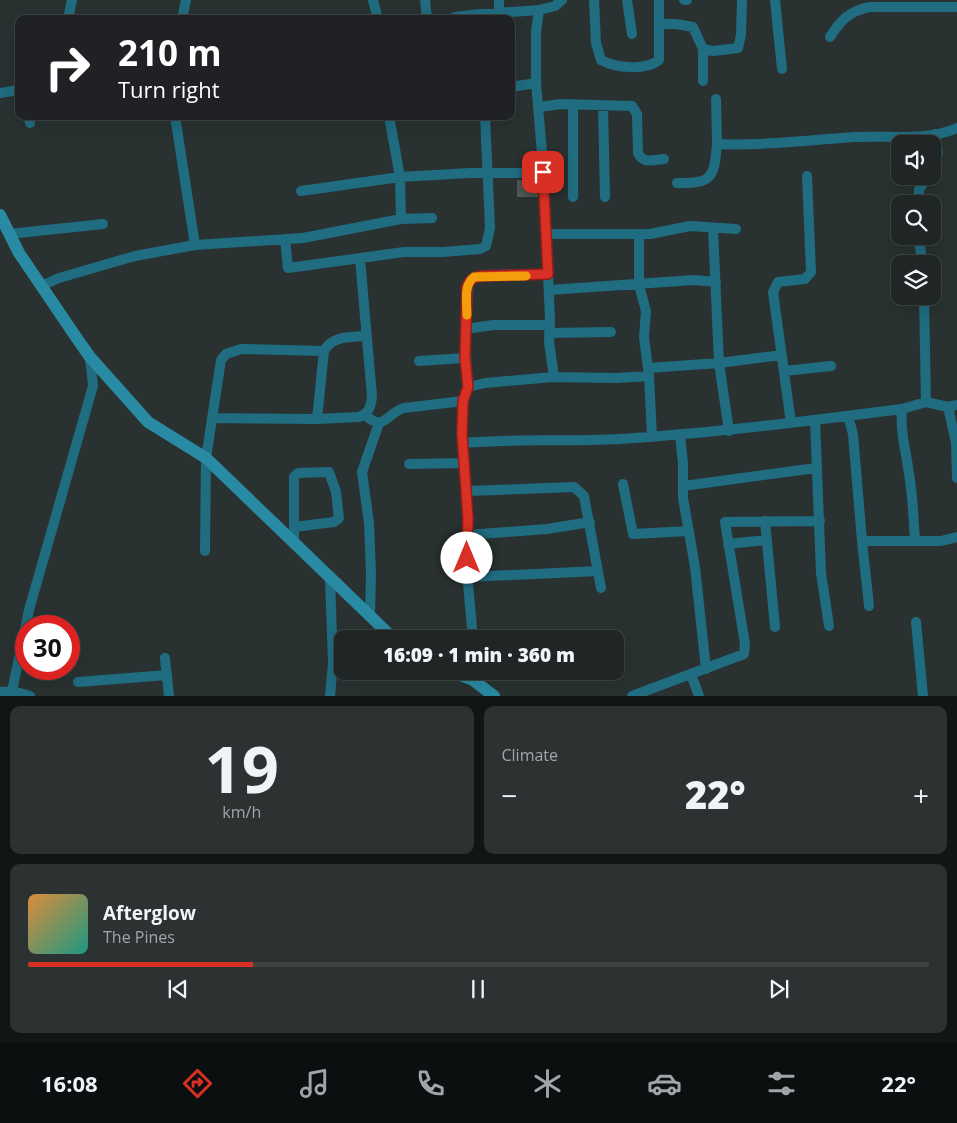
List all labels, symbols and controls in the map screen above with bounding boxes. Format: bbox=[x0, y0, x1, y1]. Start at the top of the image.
text: 210 m bbox=[118, 29, 222, 76]
icon: right bbox=[35, 35, 100, 100]
text: Turn right bbox=[118, 74, 220, 104]
map controls bbox=[891, 135, 941, 305]
button: sound bbox=[891, 135, 941, 185]
pin bbox=[522, 151, 564, 193]
icon: arrive bbox=[529, 158, 557, 186]
button: search bbox=[891, 195, 941, 245]
button: layers bbox=[891, 255, 941, 305]
position arrow bbox=[440, 531, 492, 583]
speed limit sign: 30 bbox=[15, 615, 80, 680]
text: 16:09 · 1 min · 360 m bbox=[383, 642, 575, 668]
text: 19 bbox=[205, 724, 279, 812]
text: Climate bbox=[502, 744, 558, 766]
text: 22° bbox=[685, 768, 746, 820]
text: − bbox=[502, 776, 518, 814]
text: + bbox=[913, 776, 929, 814]
text: km/h bbox=[222, 801, 261, 823]
text: Afterglow bbox=[103, 900, 196, 926]
text: The Pines bbox=[103, 926, 175, 948]
icon: previous bbox=[164, 975, 192, 1003]
icon: pause bbox=[464, 975, 492, 1003]
icon: next bbox=[765, 975, 793, 1003]
icon: directions bbox=[180, 1066, 215, 1101]
icon: music bbox=[297, 1066, 332, 1101]
icon: phone bbox=[413, 1066, 448, 1101]
icon: climate bbox=[530, 1066, 565, 1101]
icon: car bbox=[647, 1066, 682, 1101]
icon: filters bbox=[764, 1066, 799, 1101]
text: 16:08 bbox=[41, 1068, 98, 1098]
text: 22° bbox=[881, 1068, 916, 1098]

